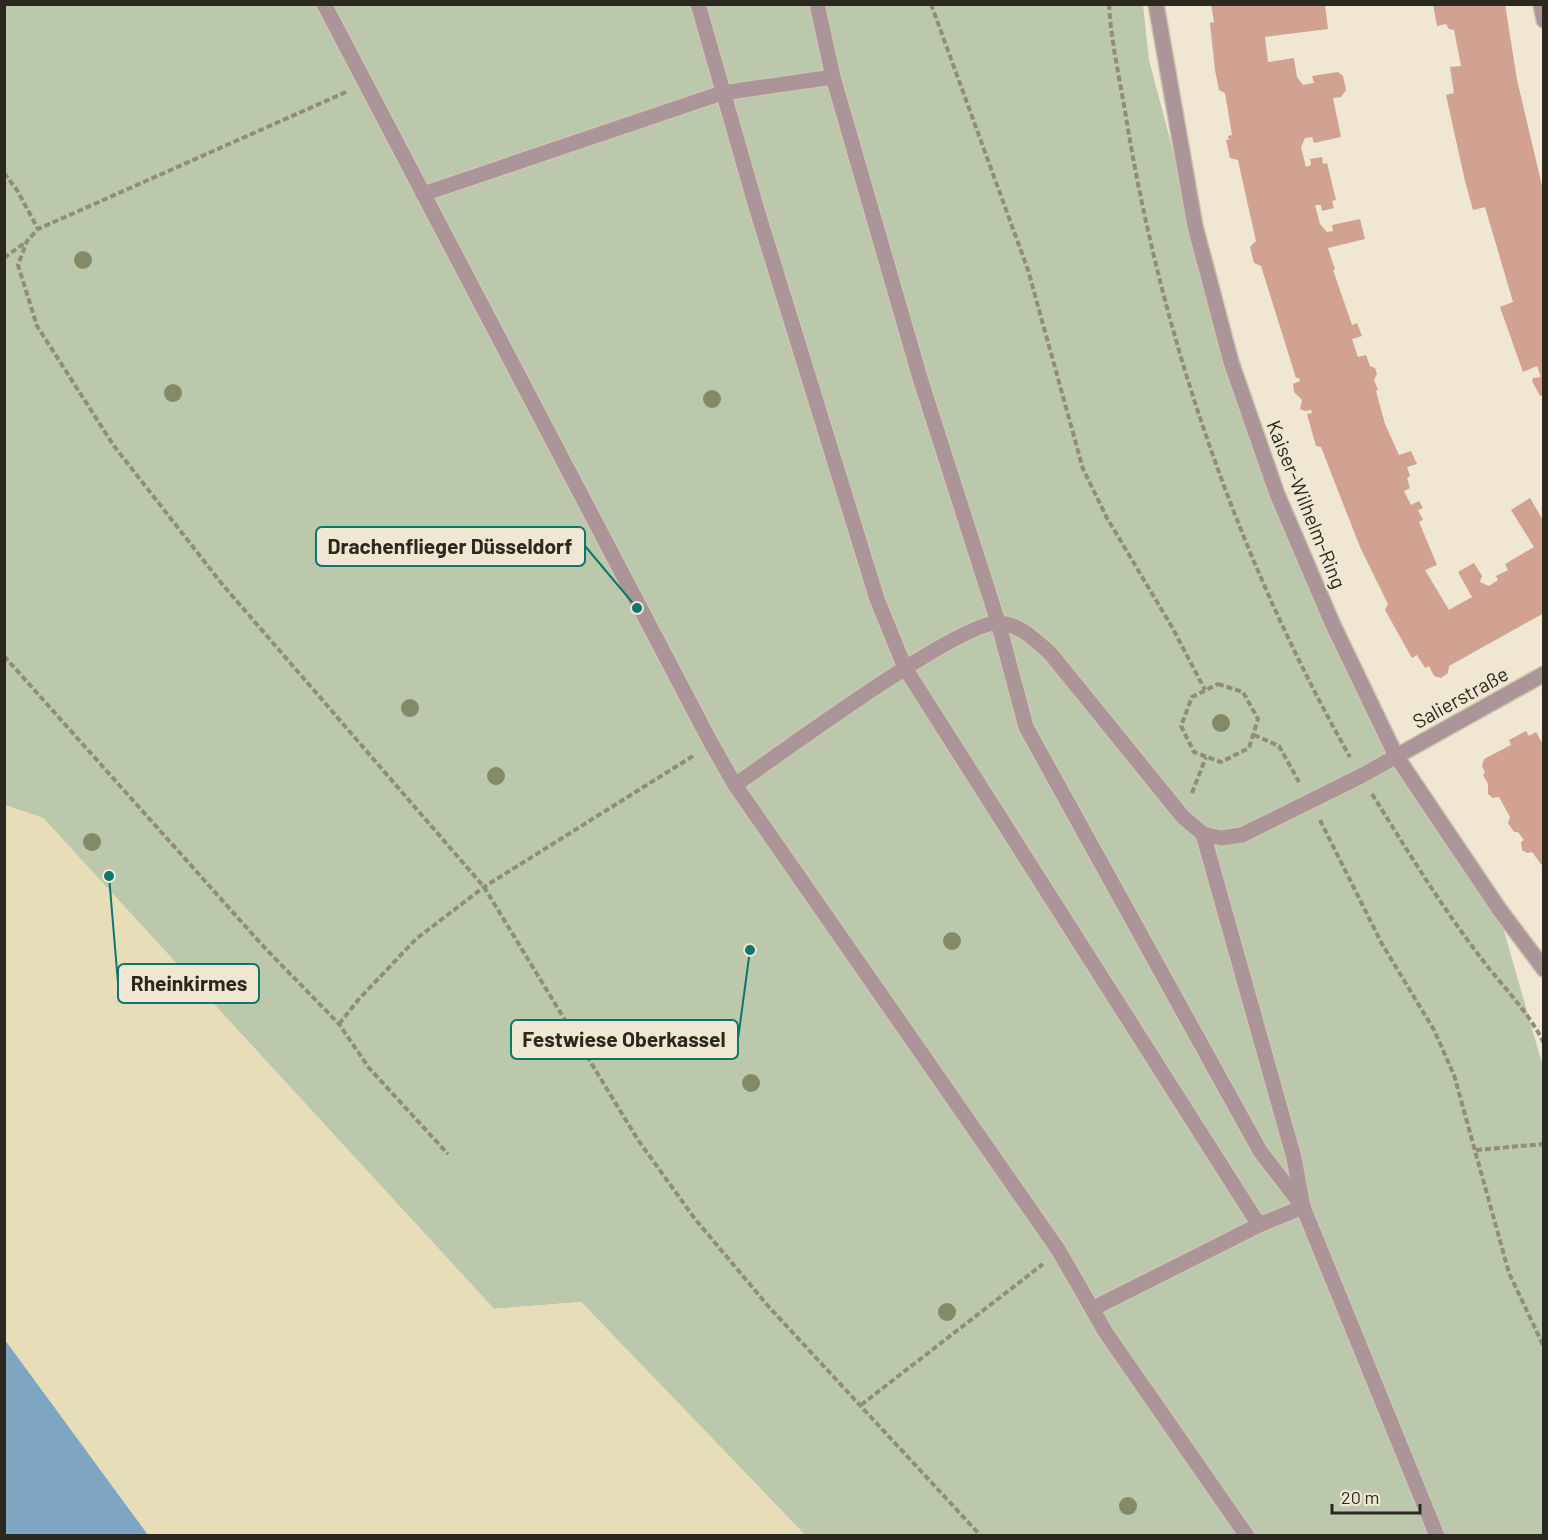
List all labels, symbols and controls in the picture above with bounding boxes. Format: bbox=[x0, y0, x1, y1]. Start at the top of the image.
street label: Kaiser-Wilhelm-Ring bbox=[1262, 416, 1352, 592]
callout: Drachenflieger Düsseldorf bbox=[316, 527, 585, 566]
text: Drachenflieger Düsseldorf bbox=[328, 533, 572, 558]
street label: Salierstraße bbox=[1408, 661, 1512, 733]
callout: Rheinkirmes bbox=[118, 964, 259, 1003]
text: Rheinkirmes bbox=[131, 970, 247, 995]
callout: Festwiese Oberkassel bbox=[511, 1020, 738, 1059]
text: Festwiese Oberkassel bbox=[522, 1026, 726, 1051]
scale bar bbox=[1332, 1477, 1420, 1515]
text: 20 m bbox=[1341, 1486, 1379, 1508]

